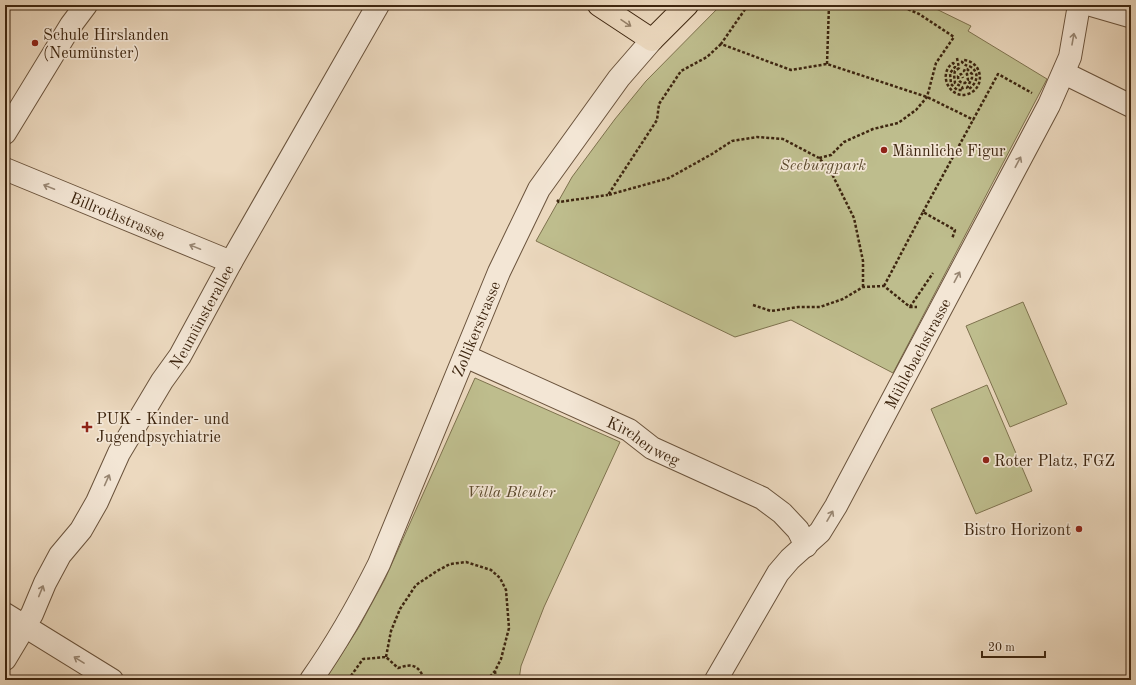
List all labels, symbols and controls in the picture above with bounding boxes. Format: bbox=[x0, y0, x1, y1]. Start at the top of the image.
one-way arrow bbox=[620, 19, 631, 27]
place label: Schule Hirslanden (Neumünster) bbox=[43, 28, 169, 62]
one-way arrow bbox=[1069, 33, 1077, 46]
marker: Schule Hirslanden (Neumünster) bbox=[30, 38, 40, 48]
place label: Männliche Figur bbox=[892, 144, 1006, 160]
marker: Männliche Figur bbox=[879, 145, 889, 155]
one-way arrow bbox=[1015, 157, 1022, 169]
park label: Seeburgpark bbox=[780, 158, 866, 174]
one-way arrow bbox=[43, 183, 55, 191]
street label: Billrothstrasse bbox=[67, 191, 167, 244]
one-way arrow bbox=[189, 243, 201, 250]
street label: Neumünsterallee bbox=[167, 263, 238, 372]
one-way arrow bbox=[953, 271, 961, 283]
street label: Zollikerstrasse bbox=[451, 279, 504, 380]
street label: Mühlebachstrasse bbox=[883, 296, 955, 412]
place label: PUK - Kinder- und Jugendpsychiatrie bbox=[96, 412, 229, 446]
street label: Kirchenweg bbox=[604, 415, 682, 470]
marker: PUK - Kinder- und Jugendpsychiatrie bbox=[81, 421, 93, 433]
place label: Roter Platz, FGZ bbox=[994, 454, 1115, 470]
marker: Roter Platz, FGZ bbox=[981, 455, 991, 465]
one-way arrow bbox=[104, 474, 111, 486]
park label: Villa Bleuler bbox=[467, 485, 556, 501]
one-way arrow bbox=[827, 510, 835, 522]
place label: Bistro Horizont bbox=[963, 523, 1071, 539]
marker: Bistro Horizont bbox=[1074, 524, 1084, 534]
one-way arrow bbox=[38, 586, 46, 598]
scale bar bbox=[982, 633, 1045, 659]
text: 20 m bbox=[988, 642, 1015, 654]
one-way arrow bbox=[73, 655, 85, 663]

